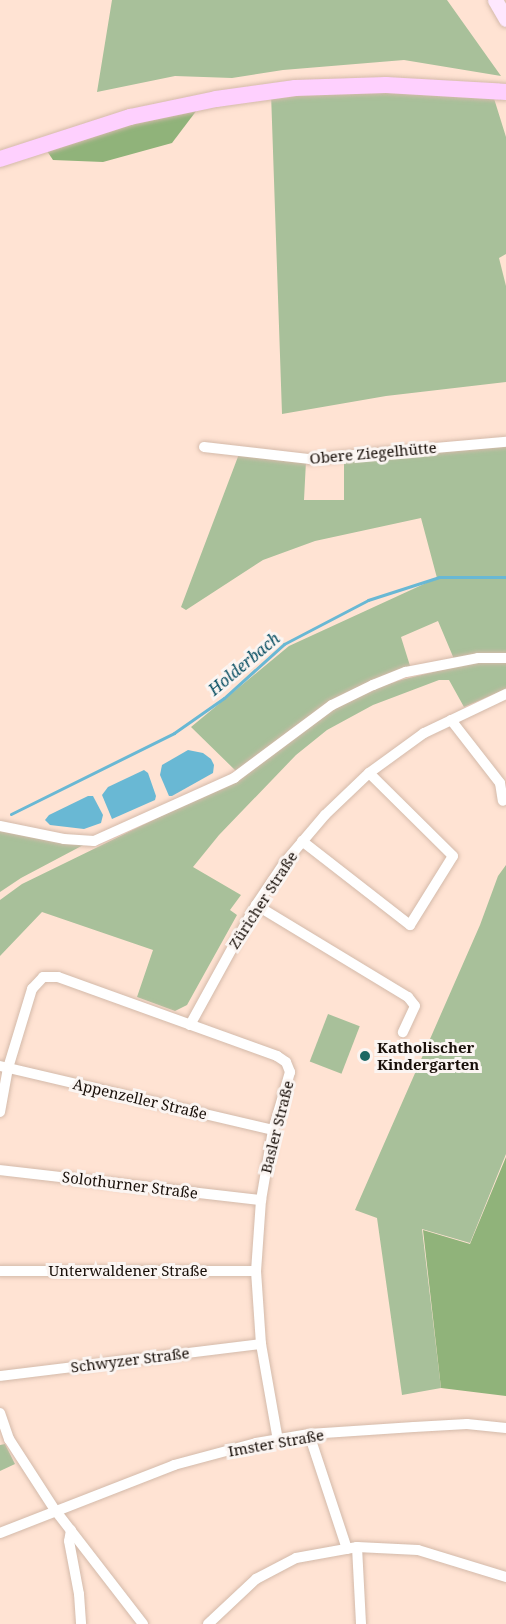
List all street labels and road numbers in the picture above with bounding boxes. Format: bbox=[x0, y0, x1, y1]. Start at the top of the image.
street label: Obere Ziegelhütte bbox=[309, 438, 437, 468]
street label: Züricher Straße bbox=[225, 848, 301, 952]
street label: Appenzeller Straße bbox=[71, 1075, 209, 1123]
street label: Basler Straße bbox=[257, 1079, 297, 1175]
street label: Solothurner Straße bbox=[61, 1168, 199, 1202]
street label: Unterwaldener Straße bbox=[48, 1262, 208, 1280]
street label: Schwyzer Straße bbox=[70, 1344, 190, 1376]
street label: Imster Straße bbox=[227, 1426, 325, 1460]

